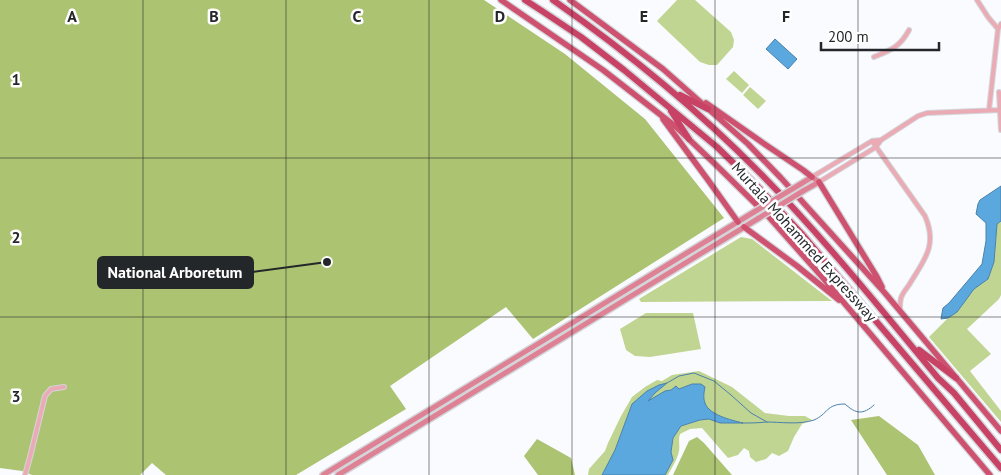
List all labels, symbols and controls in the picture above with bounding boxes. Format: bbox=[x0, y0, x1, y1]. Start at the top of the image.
text: A bbox=[67, 6, 77, 26]
text: B bbox=[209, 6, 219, 26]
text: C bbox=[353, 6, 362, 26]
text: D bbox=[495, 6, 505, 26]
text: E bbox=[640, 6, 648, 26]
text: F bbox=[782, 6, 790, 26]
scale bar bbox=[821, 20, 938, 52]
text: 200 m bbox=[828, 27, 869, 46]
text: 1 bbox=[11, 69, 21, 89]
street label: Murtala Mohammed Expressway bbox=[728, 158, 881, 325]
text: 2 bbox=[11, 227, 21, 247]
callout: National Arboretum bbox=[98, 257, 253, 288]
text: National Arboretum bbox=[108, 262, 243, 282]
text: 3 bbox=[11, 386, 21, 406]

